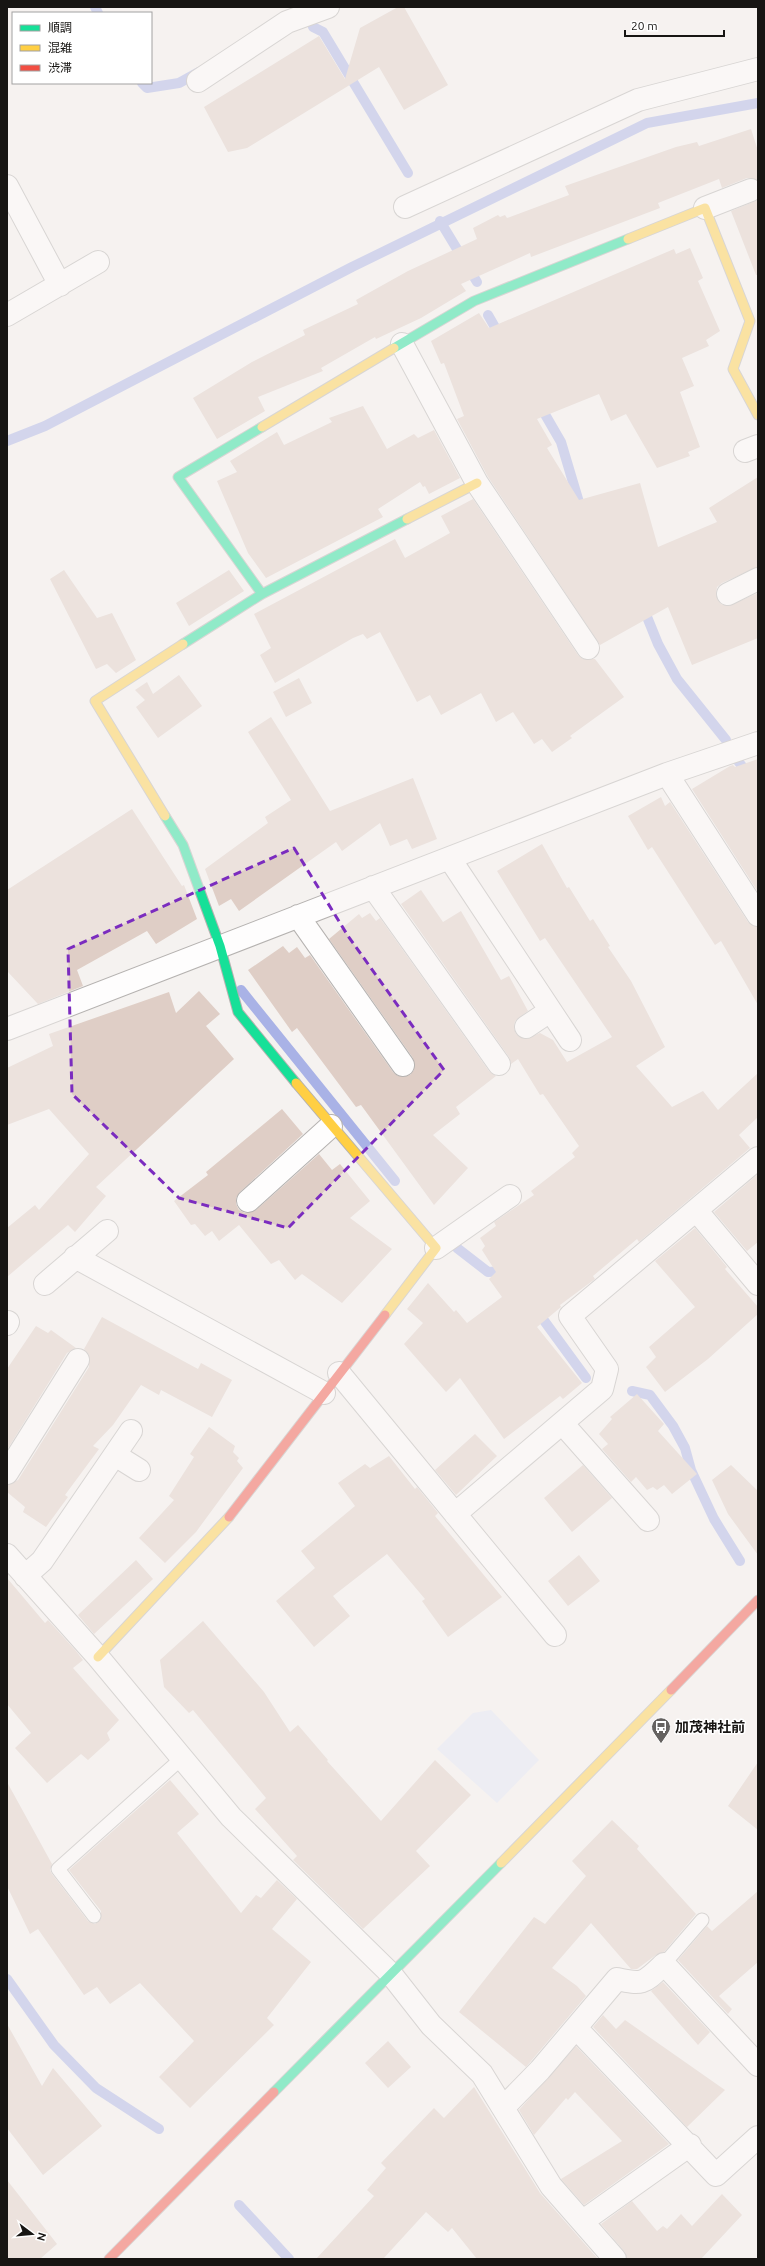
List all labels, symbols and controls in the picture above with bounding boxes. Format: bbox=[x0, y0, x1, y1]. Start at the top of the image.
legend bbox=[12, 12, 152, 84]
scale bar bbox=[625, 12, 724, 38]
text: 20 m bbox=[631, 19, 658, 32]
text: 順調 bbox=[48, 21, 72, 34]
text: 混雑 bbox=[48, 41, 72, 54]
text: 渋滞 bbox=[48, 61, 72, 74]
bus stop icon: 加茂神社前 bbox=[650, 1716, 672, 1744]
place label: 加茂神社前 bbox=[675, 1719, 745, 1735]
north arrow bbox=[12, 2214, 52, 2254]
text: N bbox=[35, 2231, 49, 2242]

